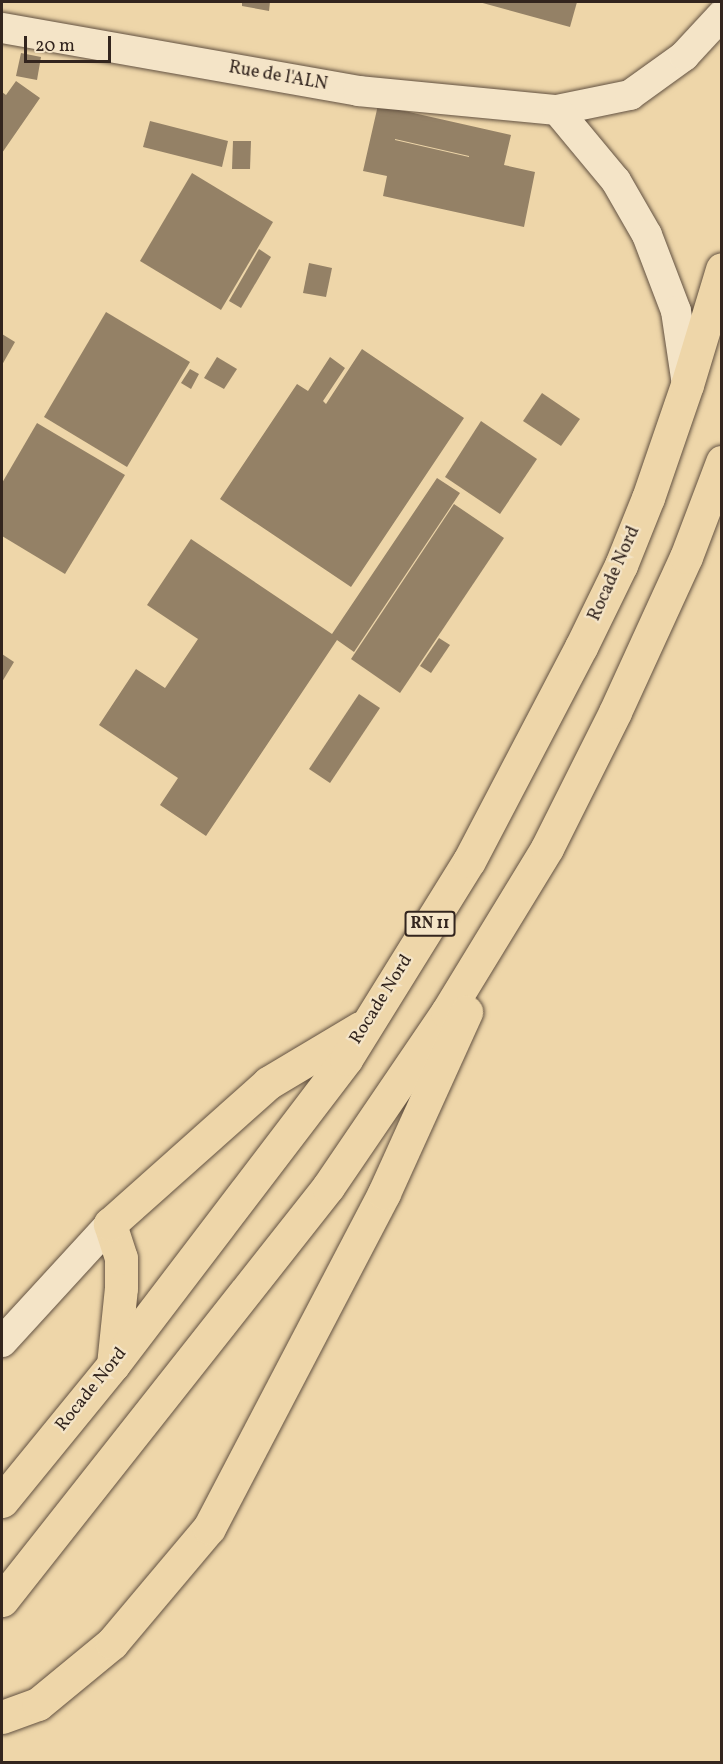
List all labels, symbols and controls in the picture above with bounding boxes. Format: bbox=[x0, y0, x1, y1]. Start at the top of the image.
scale bar bbox=[27, 24, 114, 62]
text: 20 m bbox=[35, 34, 75, 59]
street label: Rue de l'ALN bbox=[227, 58, 329, 96]
street label: Rocade Nord bbox=[585, 523, 645, 625]
road number: RN 11 bbox=[404, 911, 456, 937]
street label: Rocade Nord bbox=[346, 951, 418, 1049]
street label: Rocade Nord bbox=[52, 1344, 132, 1436]

